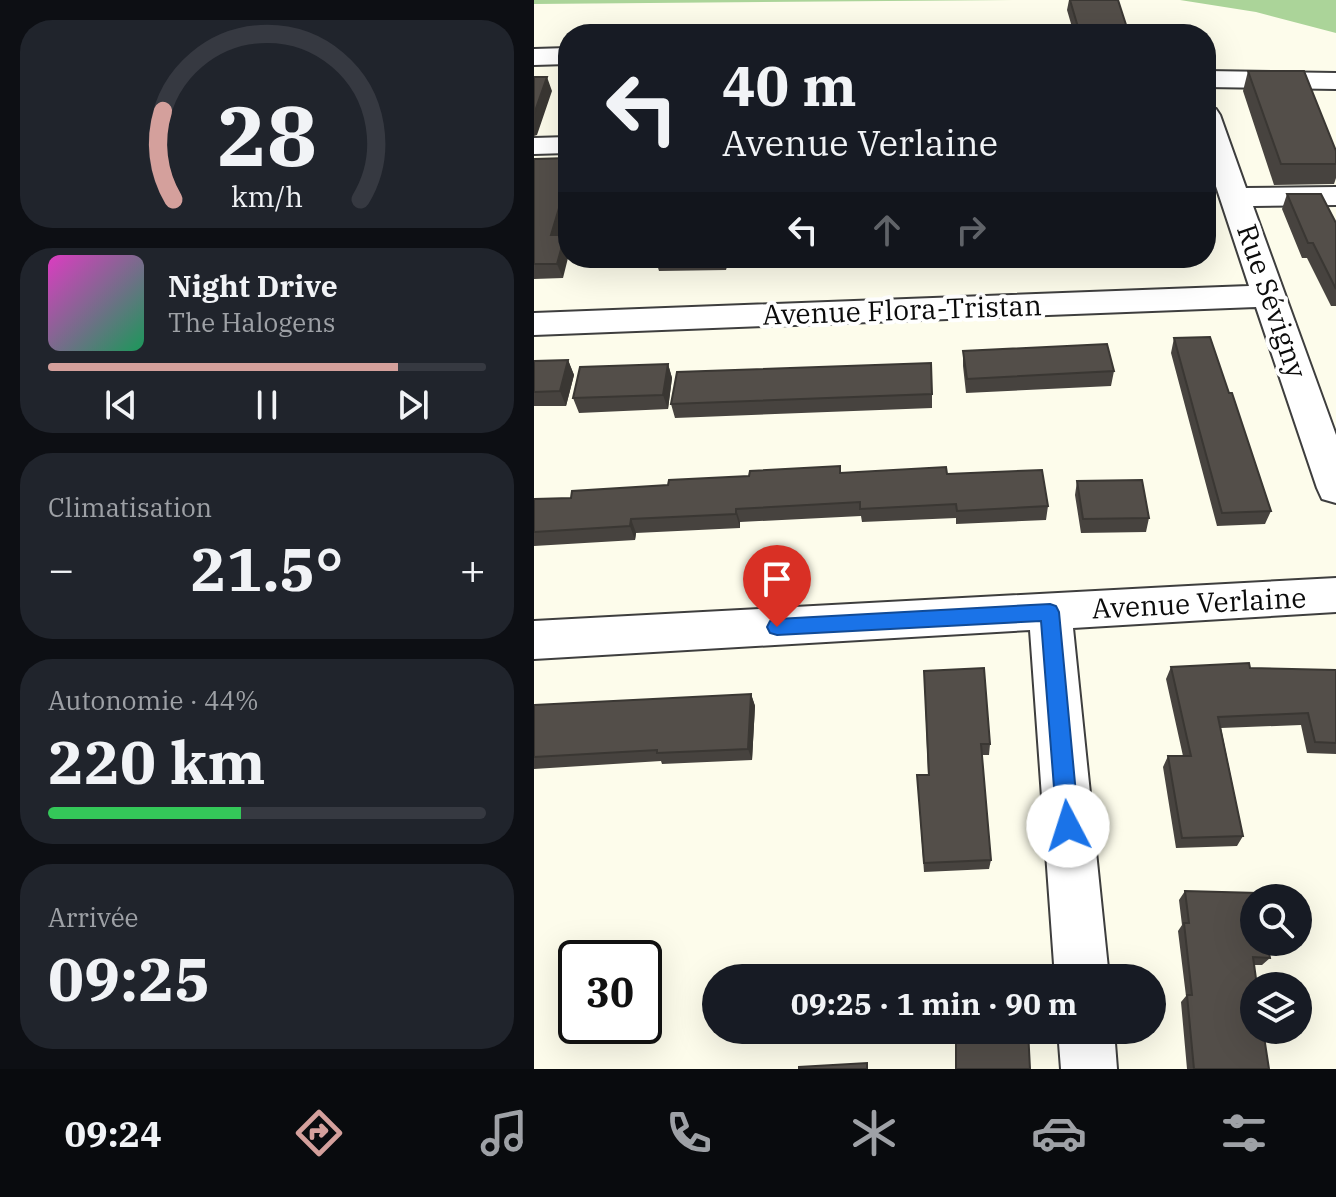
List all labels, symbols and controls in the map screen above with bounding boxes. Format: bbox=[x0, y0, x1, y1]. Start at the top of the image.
text: 40 m bbox=[722, 49, 857, 121]
icon: left bbox=[590, 56, 694, 160]
text: 28 bbox=[217, 81, 317, 189]
text: Avenue Verlaine bbox=[722, 119, 998, 166]
text: km/h bbox=[231, 178, 303, 215]
icon: left bbox=[781, 208, 825, 252]
icon: ahead bbox=[865, 208, 909, 252]
icon: right bbox=[949, 208, 993, 252]
street label: Rue Sévigny bbox=[1229, 219, 1316, 383]
text: Night Drive bbox=[168, 266, 338, 305]
street label: Avenue Flora-Tristan bbox=[762, 286, 1042, 333]
text: The Halogens bbox=[168, 305, 336, 339]
icon: previous bbox=[99, 383, 143, 427]
icon: pause bbox=[245, 383, 289, 427]
icon: next bbox=[391, 383, 435, 427]
text: Climatisation bbox=[48, 490, 212, 524]
text: 21.5° bbox=[190, 529, 344, 608]
text: − bbox=[48, 540, 74, 597]
text: + bbox=[460, 540, 486, 597]
pin bbox=[743, 545, 811, 627]
icon: arrive bbox=[755, 557, 799, 601]
street label: Avenue Verlaine bbox=[1091, 578, 1307, 627]
text: Autonomie · 44% bbox=[48, 683, 259, 717]
text: 220 km bbox=[48, 722, 266, 801]
position arrow bbox=[1026, 784, 1110, 868]
map controls bbox=[1240, 884, 1312, 1044]
button: search bbox=[1240, 884, 1312, 956]
text: Arrivée bbox=[48, 900, 139, 934]
text: 09:25 bbox=[48, 939, 210, 1018]
speed limit sign: 30 bbox=[558, 940, 662, 1044]
button: layers bbox=[1240, 972, 1312, 1044]
text: 09:25 · 1 min · 90 m bbox=[791, 984, 1077, 1023]
icon: directions bbox=[291, 1105, 347, 1161]
icon: music bbox=[476, 1105, 532, 1161]
icon: phone bbox=[661, 1105, 717, 1161]
icon: climate bbox=[846, 1105, 902, 1161]
icon: car bbox=[1031, 1105, 1087, 1161]
icon: filters bbox=[1216, 1105, 1272, 1161]
text: 09:24 bbox=[64, 1110, 162, 1157]

